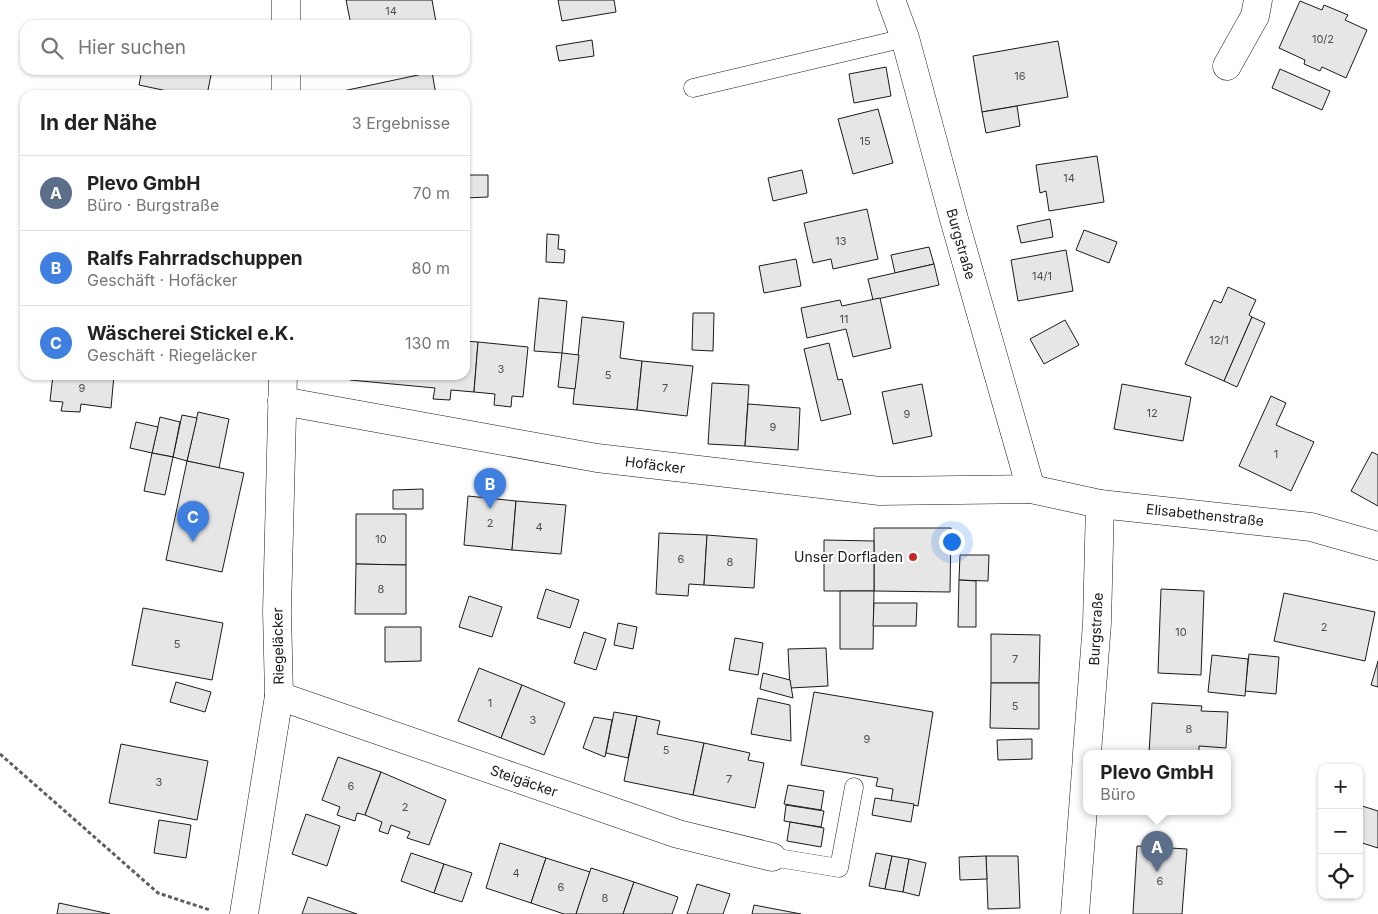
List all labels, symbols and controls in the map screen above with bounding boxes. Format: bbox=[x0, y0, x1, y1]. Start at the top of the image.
house number: 14 bbox=[385, 4, 397, 18]
search box bbox=[20, 20, 470, 75]
house number: 10/2 bbox=[1312, 32, 1334, 46]
icon: search bbox=[38, 34, 66, 62]
text: Hier suchen bbox=[78, 36, 186, 59]
house number: 16 bbox=[1014, 69, 1026, 83]
text: In der Nähe bbox=[40, 110, 157, 135]
text: 3 Ergebnisse bbox=[352, 113, 450, 133]
house number: 15 bbox=[859, 134, 871, 148]
house number: 14 bbox=[1063, 171, 1075, 185]
text: Plevo GmbH bbox=[87, 172, 200, 195]
text: A bbox=[50, 183, 62, 203]
text: 70 m bbox=[413, 183, 450, 203]
text: Büro · Burgstraße bbox=[87, 195, 219, 215]
street label: Burgstraße bbox=[943, 206, 980, 281]
house number: 13 bbox=[835, 234, 847, 248]
text: Ralfs Fahrradschuppen bbox=[87, 247, 303, 270]
text: B bbox=[51, 258, 61, 278]
text: 80 m bbox=[411, 258, 450, 278]
house number: 14/1 bbox=[1032, 269, 1052, 283]
text: Geschäft · Hofäcker bbox=[87, 270, 238, 290]
house number: 11 bbox=[840, 312, 848, 326]
text: Wäscherei Stickel e.K. bbox=[87, 322, 295, 345]
text: C bbox=[50, 333, 62, 353]
text: 130 m bbox=[405, 333, 450, 353]
house number: 12/1 bbox=[1209, 333, 1229, 347]
text: Geschäft · Riegeläcker bbox=[87, 345, 257, 365]
house number: 3 bbox=[498, 362, 505, 376]
house number: 5 bbox=[605, 368, 612, 382]
house number: 9 bbox=[79, 381, 86, 395]
house number: 7 bbox=[662, 381, 668, 395]
house number: 12 bbox=[1146, 406, 1158, 420]
house number: 9 bbox=[904, 407, 911, 421]
house number: 9 bbox=[770, 420, 777, 434]
house number: 1 bbox=[1274, 447, 1278, 461]
street label: Hofäcker bbox=[624, 452, 686, 477]
pin: B bbox=[474, 468, 506, 509]
street label: Elisabethenstraße bbox=[1145, 500, 1265, 529]
pin: C bbox=[177, 501, 209, 542]
house number: 2 bbox=[487, 516, 493, 530]
house number: 4 bbox=[535, 520, 543, 534]
your location bbox=[939, 529, 965, 555]
house number: 10 bbox=[375, 532, 387, 546]
place label: Unser Dorfladen bbox=[794, 548, 903, 565]
marker: Unser Dorfladen bbox=[907, 551, 919, 563]
house number: 6 bbox=[678, 552, 685, 566]
house number: 8 bbox=[727, 555, 734, 569]
house number: 8 bbox=[378, 582, 385, 596]
street label: Burgstraße bbox=[1085, 592, 1106, 666]
street label: Riegeläcker bbox=[268, 607, 287, 685]
house number: 2 bbox=[1321, 620, 1327, 634]
house number: 10 bbox=[1175, 625, 1187, 639]
house number: 5 bbox=[174, 637, 181, 651]
house number: 7 bbox=[1012, 652, 1018, 666]
house number: 1 bbox=[488, 696, 492, 710]
house number: 5 bbox=[1012, 699, 1019, 713]
house number: 3 bbox=[530, 713, 537, 727]
house number: 8 bbox=[1186, 722, 1193, 736]
house number: 9 bbox=[864, 732, 871, 746]
house number: 5 bbox=[663, 743, 670, 757]
popup bbox=[1083, 750, 1231, 815]
street label: Steigäcker bbox=[488, 761, 560, 800]
text: Plevo GmbH bbox=[1100, 761, 1214, 784]
map controls bbox=[1318, 764, 1363, 899]
button: + bbox=[1318, 764, 1363, 809]
house number: 7 bbox=[726, 772, 732, 786]
house number: 3 bbox=[156, 775, 163, 789]
house number: 6 bbox=[348, 779, 355, 793]
text: Büro bbox=[1100, 784, 1136, 804]
house number: 2 bbox=[402, 800, 408, 814]
button: − bbox=[1318, 809, 1363, 854]
pin: A bbox=[1141, 831, 1173, 872]
button: locate bbox=[1318, 854, 1363, 899]
house number: 4 bbox=[512, 866, 520, 880]
house number: 6 bbox=[1157, 874, 1164, 888]
house number: 6 bbox=[558, 880, 565, 894]
house number: 8 bbox=[602, 891, 609, 905]

